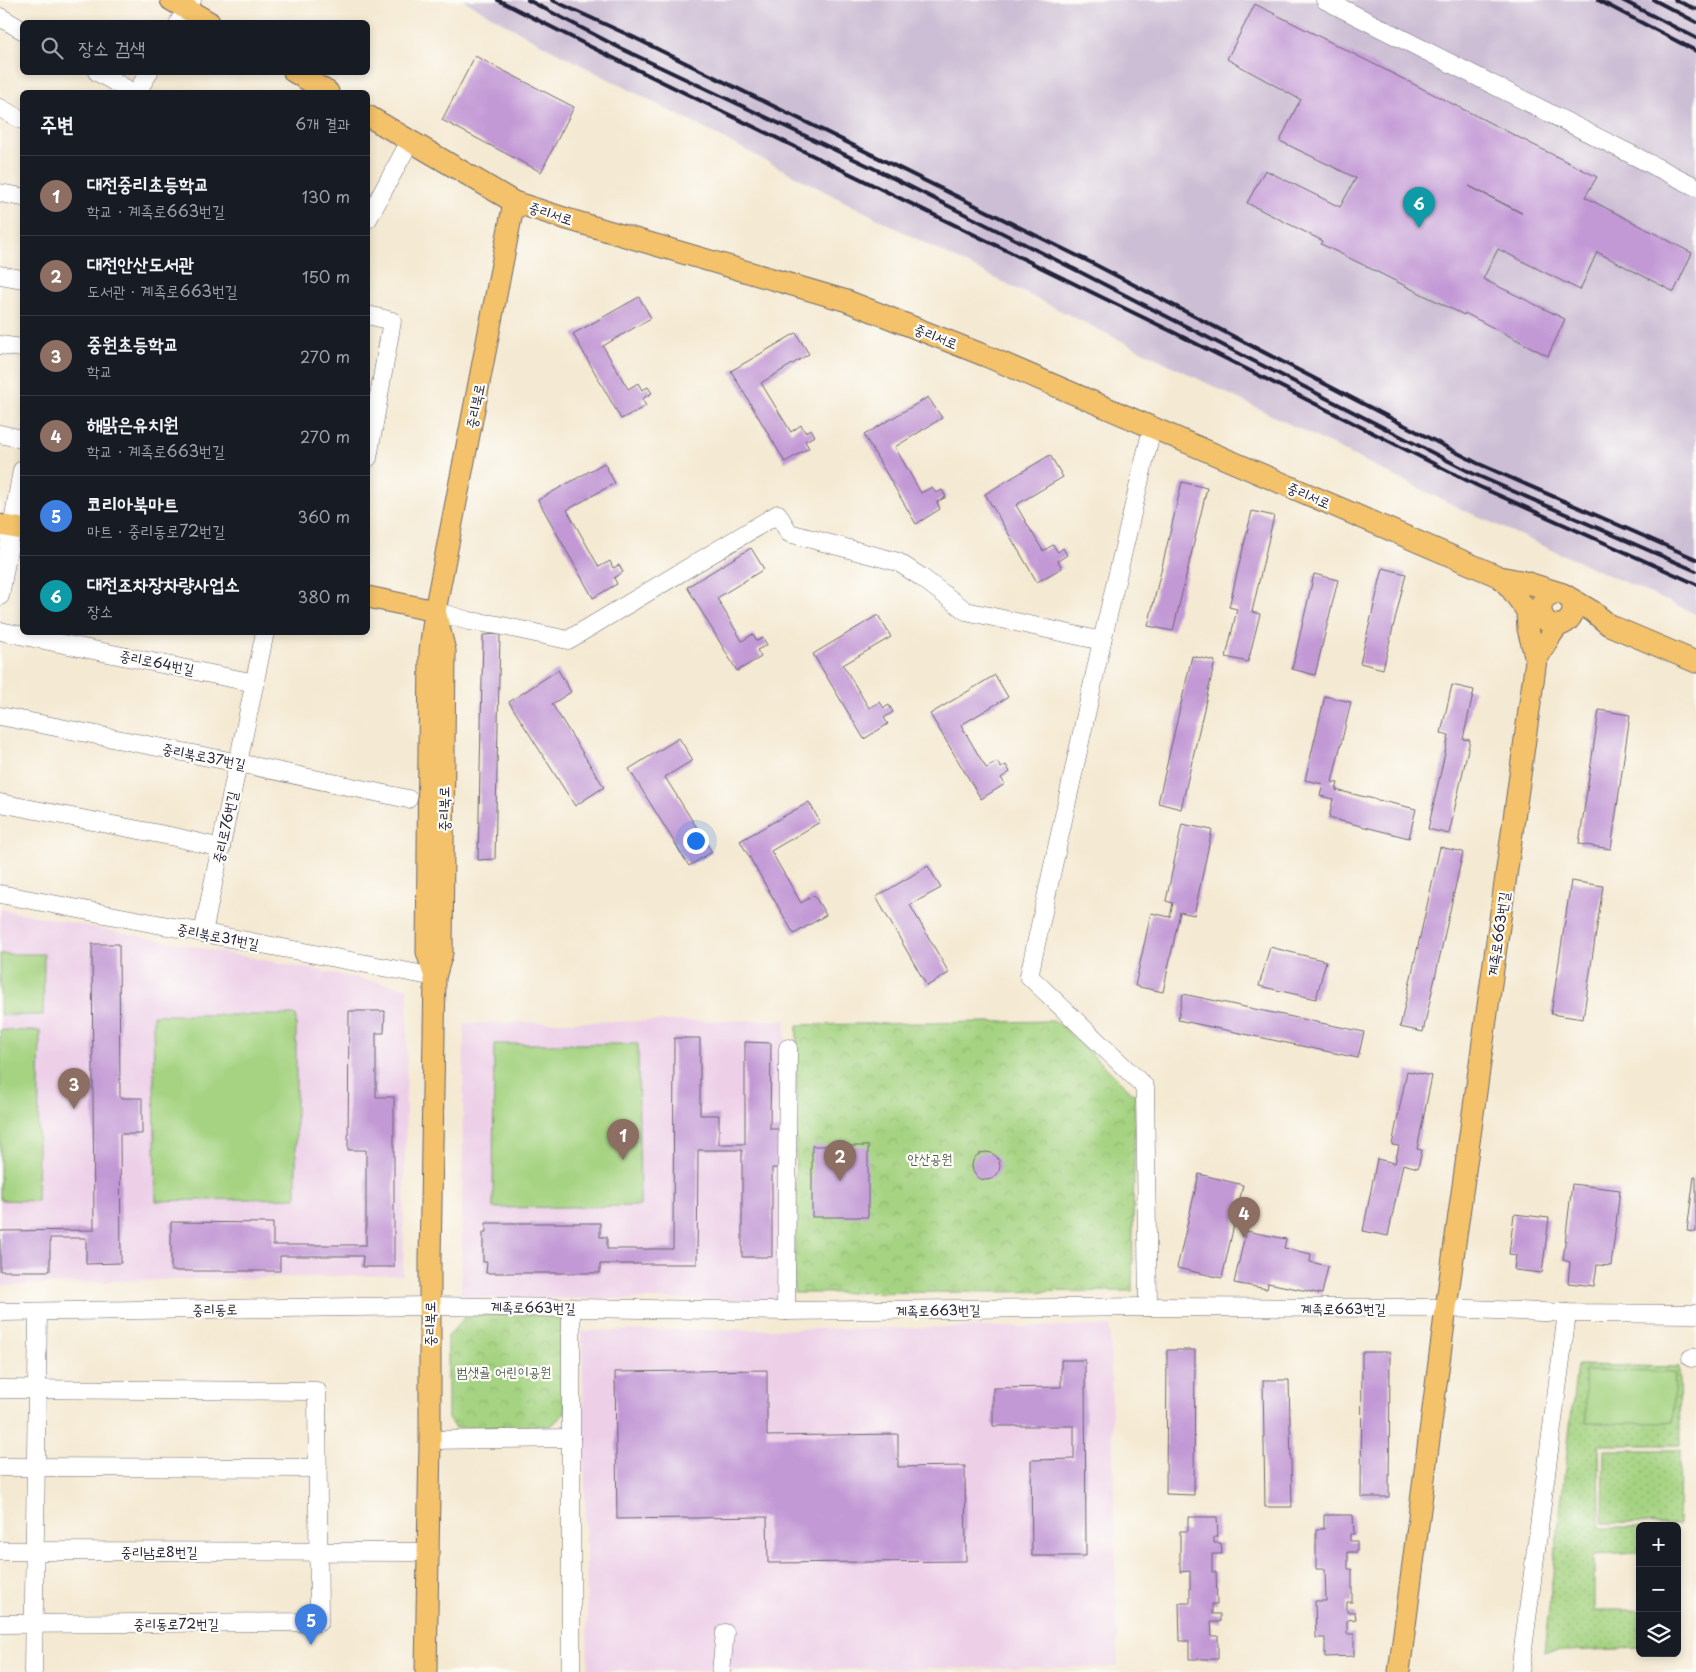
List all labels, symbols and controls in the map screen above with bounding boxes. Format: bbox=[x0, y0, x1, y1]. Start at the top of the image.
search box bbox=[20, 20, 370, 75]
text: 장소 검색 bbox=[78, 33, 145, 61]
icon: search bbox=[38, 34, 66, 62]
text: 주변 bbox=[40, 107, 74, 139]
text: 6개 결과 bbox=[295, 111, 350, 135]
text: 대전중리초등학교 bbox=[87, 169, 209, 197]
text: 1 bbox=[52, 184, 60, 208]
text: 130 m bbox=[302, 184, 350, 208]
pin: 6 bbox=[1403, 187, 1435, 228]
street label: 중리서로 bbox=[526, 196, 576, 230]
text: 학교 · 계족로663번길 bbox=[87, 198, 225, 222]
text: 대전안산도서관 bbox=[87, 249, 194, 277]
text: 2 bbox=[50, 264, 62, 288]
text: 150 m bbox=[302, 264, 350, 288]
text: 도서관 · 계족로663번길 bbox=[87, 278, 238, 302]
street label: 중리서로 bbox=[911, 318, 961, 354]
text: 중원초등학교 bbox=[87, 329, 179, 357]
text: 3 bbox=[51, 344, 61, 368]
text: 270 m bbox=[300, 344, 350, 368]
text: 학교 bbox=[87, 358, 113, 382]
street label: 중리북로 bbox=[460, 382, 490, 430]
text: 해맑은유치원 bbox=[87, 409, 179, 437]
text: 4 bbox=[51, 424, 61, 448]
text: 270 m bbox=[300, 424, 350, 448]
text: 학교 · 계족로663번길 bbox=[87, 438, 225, 462]
street label: 중리서로 bbox=[1284, 477, 1334, 513]
text: 코리아북마트 bbox=[87, 489, 179, 517]
text: 5 bbox=[51, 504, 61, 528]
text: 360 m bbox=[298, 504, 350, 528]
text: 마트 · 중리동로72번길 bbox=[87, 518, 225, 542]
text: 대전조차장차량사업소 bbox=[87, 569, 240, 597]
text: 6 bbox=[50, 584, 62, 608]
text: 380 m bbox=[298, 584, 350, 608]
text: 장소 bbox=[87, 598, 113, 622]
street label: 중리로64번길 bbox=[118, 644, 197, 680]
street label: 중리북로37번길 bbox=[160, 738, 248, 775]
street label: 중리북로 bbox=[433, 786, 454, 832]
street label: 중리로76번길 bbox=[207, 788, 243, 865]
your location bbox=[683, 828, 709, 854]
street label: 계족로663번길 bbox=[1482, 890, 1514, 978]
street label: 중리북로31번길 bbox=[175, 918, 262, 954]
pin: 3 bbox=[58, 1068, 90, 1109]
pin: 1 bbox=[607, 1119, 639, 1160]
pin: 2 bbox=[824, 1140, 856, 1181]
park label: 안산공원 bbox=[907, 1148, 953, 1169]
pin: 4 bbox=[1228, 1197, 1260, 1238]
street label: 계족로663번길 bbox=[490, 1296, 576, 1318]
street label: 중리동로 bbox=[192, 1298, 238, 1320]
street label: 계족로663번길 bbox=[1301, 1298, 1386, 1319]
street label: 계족로663번길 bbox=[895, 1299, 981, 1321]
street label: 중리북로 bbox=[419, 1301, 440, 1347]
park label: 범샛골 어린이공원 bbox=[457, 1361, 551, 1382]
map controls bbox=[1636, 1522, 1681, 1657]
button: + bbox=[1636, 1522, 1681, 1567]
street label: 중리남로8번길 bbox=[121, 1541, 198, 1562]
button: − bbox=[1636, 1567, 1681, 1612]
pin: 5 bbox=[295, 1604, 327, 1645]
button: layers bbox=[1636, 1612, 1681, 1657]
street label: 중리동로72번길 bbox=[133, 1613, 219, 1634]

